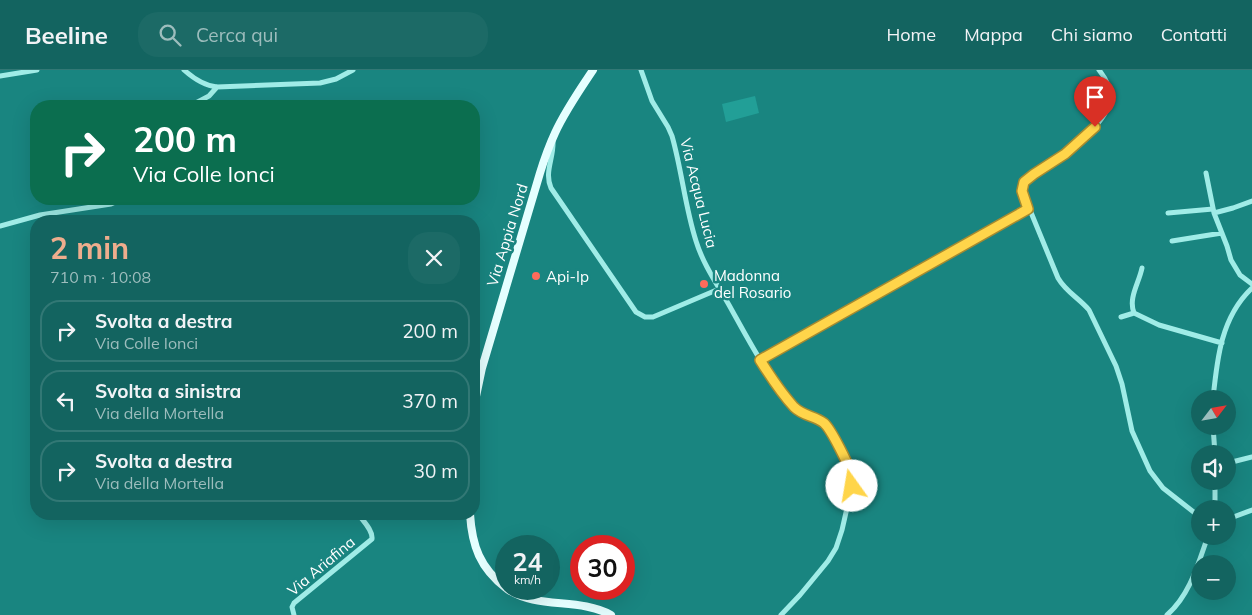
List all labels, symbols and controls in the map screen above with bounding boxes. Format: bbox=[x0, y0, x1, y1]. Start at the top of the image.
search box bbox=[138, 12, 488, 57]
text: Beeline bbox=[25, 20, 108, 50]
icon: search bbox=[156, 21, 184, 49]
text: Cerca qui bbox=[196, 23, 278, 47]
text: Home bbox=[886, 23, 936, 46]
text: Mappa bbox=[964, 23, 1023, 46]
text: Chi siamo bbox=[1051, 23, 1133, 46]
text: Contatti bbox=[1161, 23, 1227, 46]
pin bbox=[1074, 76, 1116, 127]
icon: arrive bbox=[1081, 83, 1109, 111]
text: 200 m bbox=[133, 117, 237, 161]
icon: right bbox=[50, 120, 115, 185]
street label: Via Acqua Lucia bbox=[676, 136, 722, 250]
text: Via Colle Ionci bbox=[133, 160, 275, 188]
street label: Via Appia Nord bbox=[482, 181, 532, 289]
text: 2 min bbox=[50, 229, 129, 267]
button: close bbox=[408, 232, 460, 284]
place label: Madonna del Rosario bbox=[714, 266, 791, 302]
text: 710 m · 10:08 bbox=[50, 267, 151, 287]
place label: Api-Ip bbox=[546, 267, 589, 286]
marker: Api-Ip bbox=[530, 270, 542, 282]
marker: Madonna del Rosario bbox=[698, 278, 710, 290]
text: Svolta a destra bbox=[95, 309, 233, 333]
icon: right bbox=[52, 317, 80, 345]
text: 200 m bbox=[402, 319, 458, 343]
text: Via Colle Ionci bbox=[95, 333, 198, 353]
text: Svolta a sinistra bbox=[95, 379, 241, 403]
icon: left bbox=[52, 387, 80, 415]
text: 370 m bbox=[402, 389, 458, 413]
north arrow bbox=[1191, 390, 1236, 435]
map controls bbox=[1191, 390, 1236, 600]
text: Via della Mortella bbox=[95, 403, 224, 423]
button: sound bbox=[1191, 445, 1236, 490]
text: Svolta a destra bbox=[95, 449, 233, 473]
icon: right bbox=[52, 457, 80, 485]
text: 30 m bbox=[414, 459, 458, 483]
position arrow bbox=[825, 459, 877, 511]
text: Via della Mortella bbox=[95, 473, 224, 493]
button: + bbox=[1191, 500, 1236, 545]
street label: Via Ariafina bbox=[283, 532, 359, 600]
speed limit sign: 30 bbox=[570, 535, 635, 600]
text: 24 bbox=[512, 546, 543, 577]
button: − bbox=[1191, 555, 1236, 600]
text: km/h bbox=[514, 572, 541, 587]

